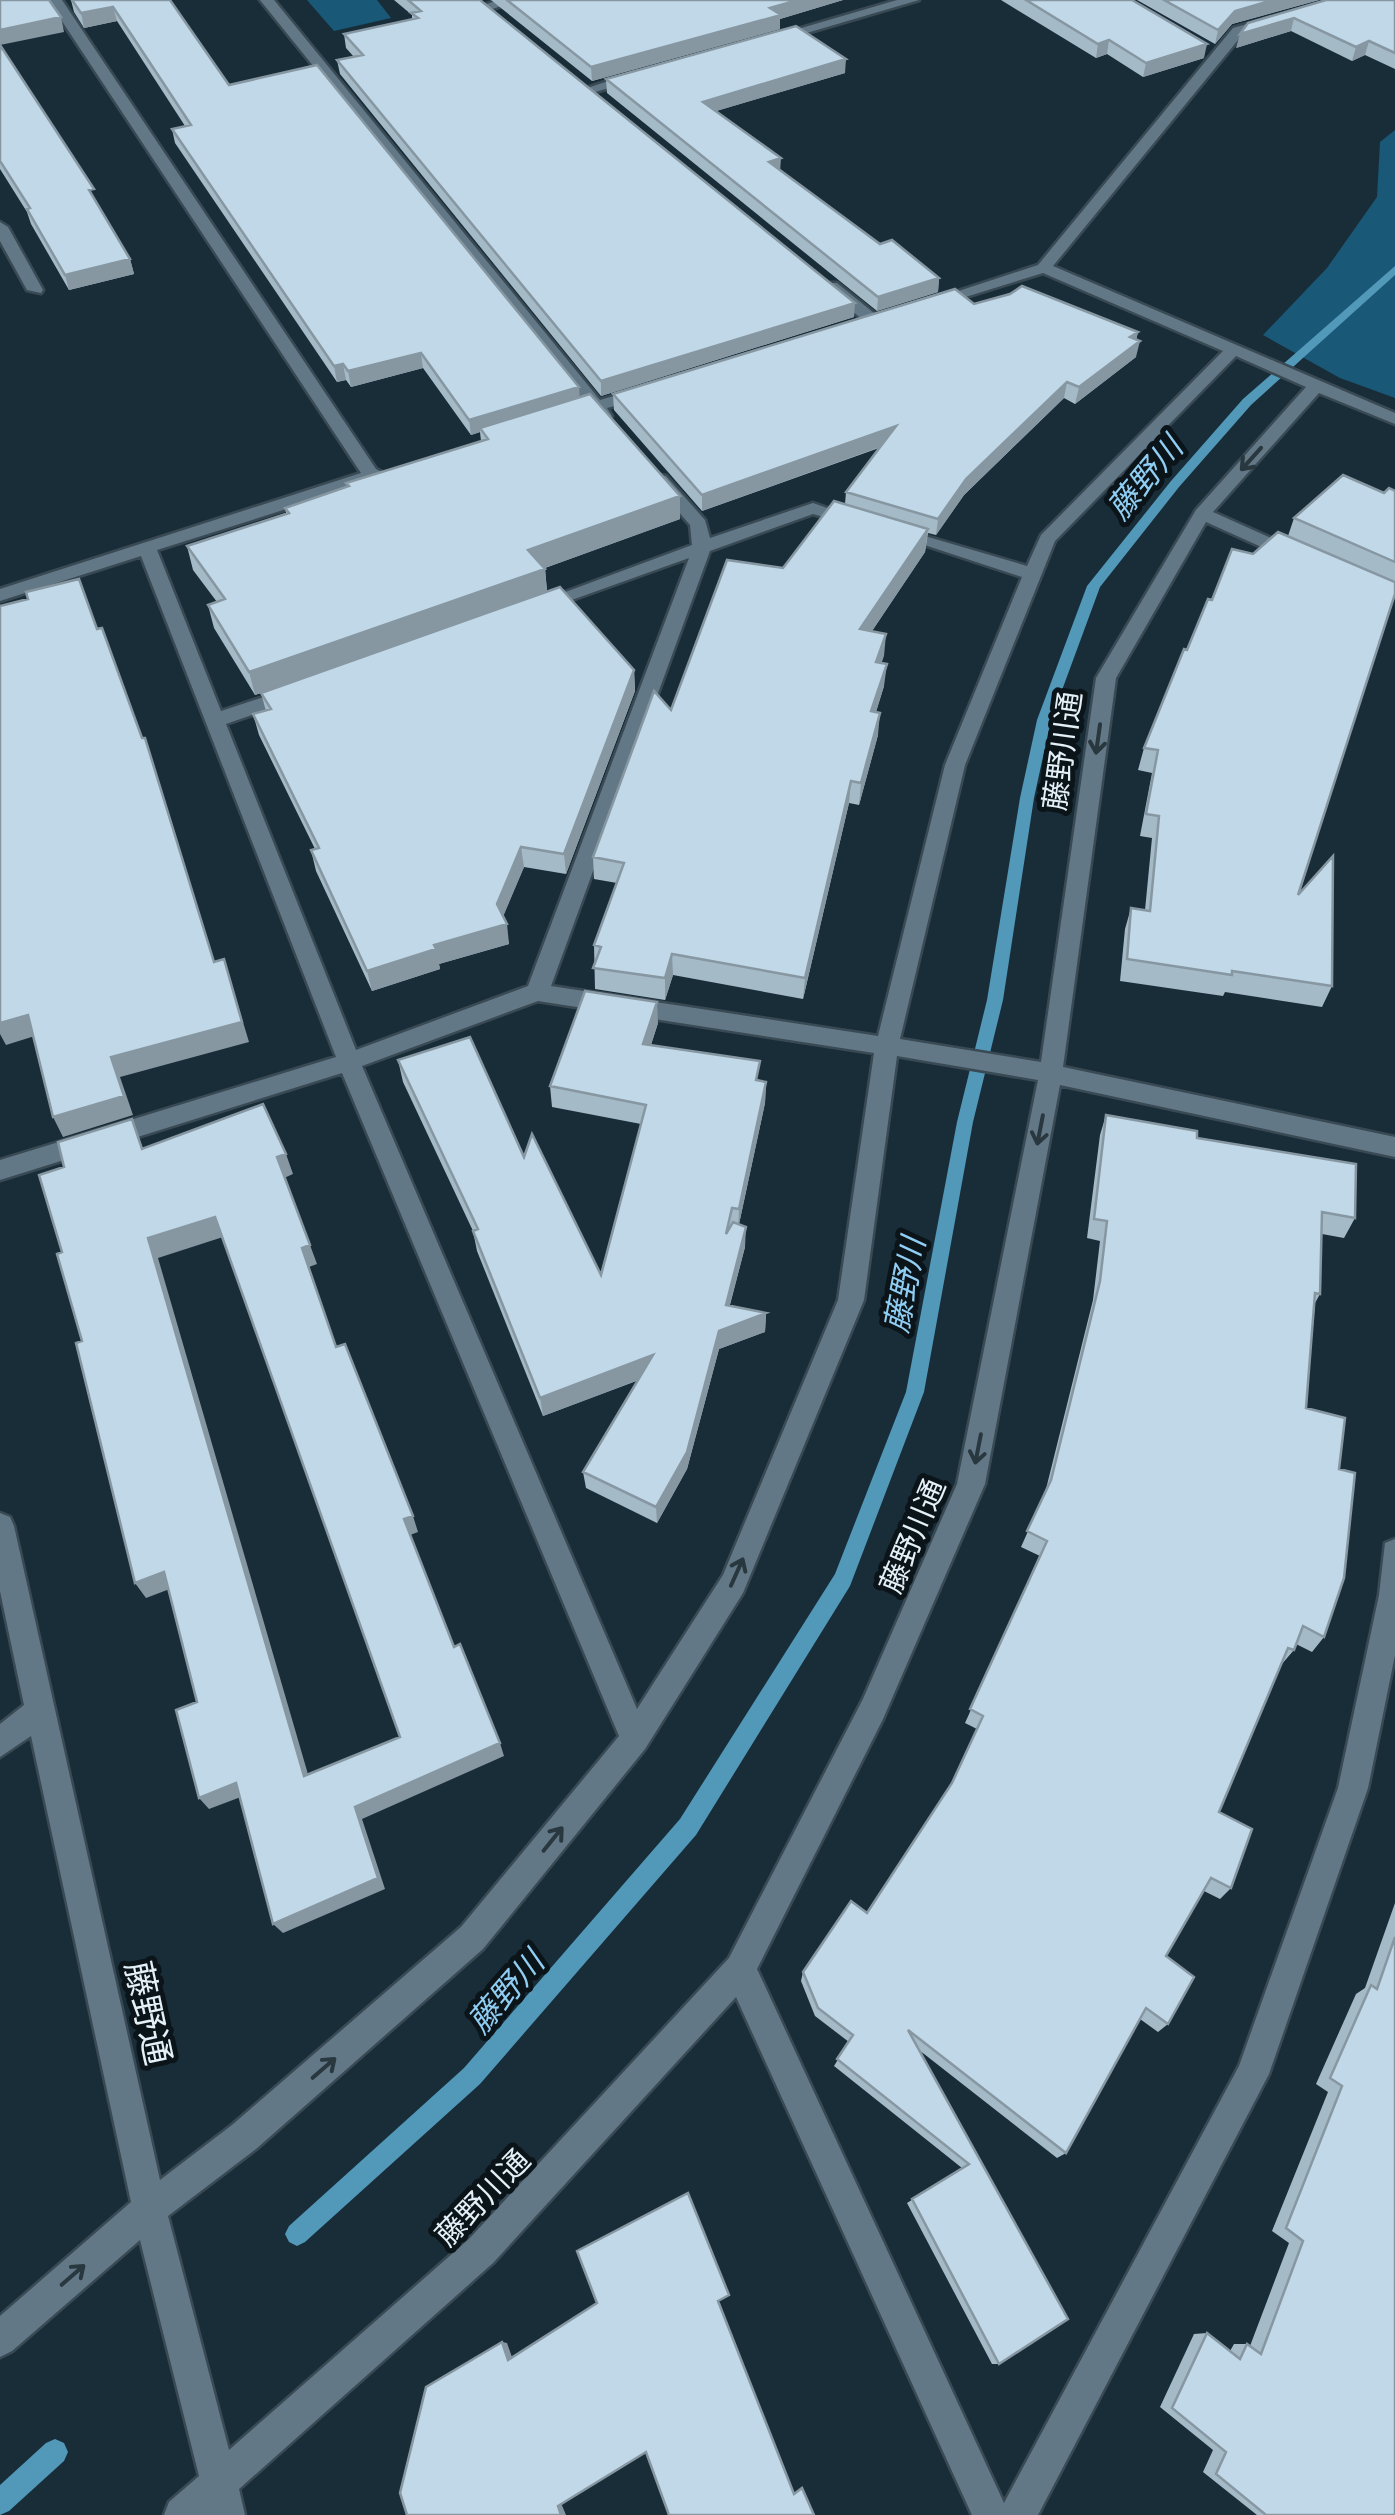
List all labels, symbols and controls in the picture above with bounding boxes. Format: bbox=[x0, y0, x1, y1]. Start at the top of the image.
water label: 藤野川 bbox=[1098, 425, 1193, 528]
one-way arrow bbox=[1240, 446, 1263, 472]
street label: 藤野川通 bbox=[1035, 689, 1089, 813]
one-way arrow bbox=[1088, 723, 1106, 755]
one-way arrow bbox=[1030, 1113, 1049, 1146]
water label: 藤野川 bbox=[875, 1231, 934, 1336]
one-way arrow bbox=[968, 1432, 987, 1465]
street label: 藤野川通 bbox=[871, 1473, 953, 1598]
one-way arrow bbox=[729, 1557, 747, 1588]
one-way arrow bbox=[542, 1827, 564, 1853]
water label: 藤野川 bbox=[459, 1940, 555, 2041]
street label: 藤野通 bbox=[116, 1957, 181, 2069]
one-way arrow bbox=[310, 2057, 336, 2079]
street label: 藤野川通 bbox=[427, 2141, 538, 2254]
one-way arrow bbox=[60, 2263, 85, 2286]

